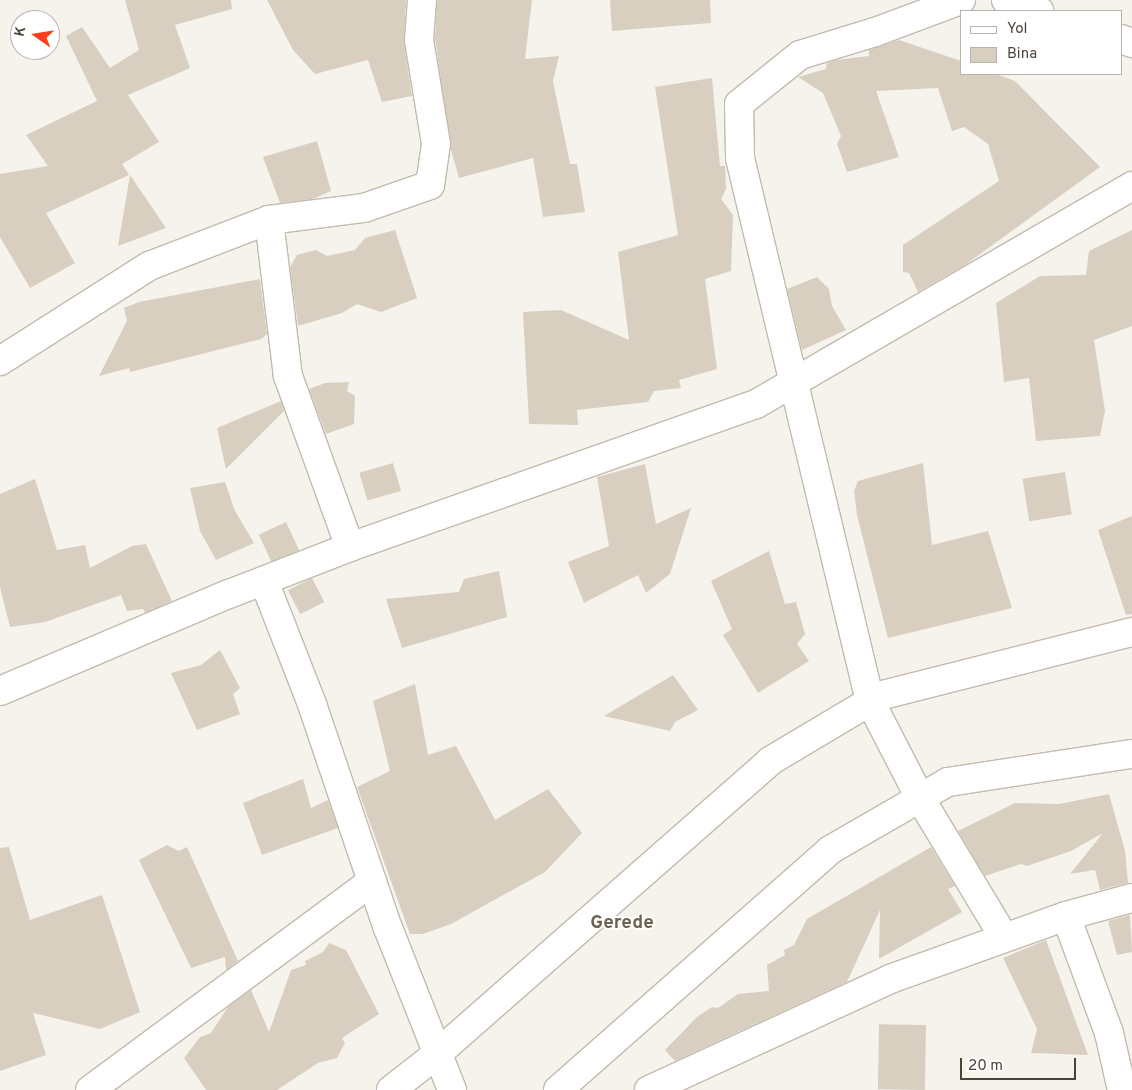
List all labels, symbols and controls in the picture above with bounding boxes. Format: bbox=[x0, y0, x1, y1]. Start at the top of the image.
north arrow bbox=[10, 10, 60, 60]
legend bbox=[960, 10, 1122, 75]
text: Yol bbox=[1007, 20, 1028, 39]
text: K bbox=[11, 25, 30, 38]
text: Bina bbox=[1007, 45, 1037, 64]
district label: Gerede bbox=[590, 913, 654, 935]
scale bar bbox=[962, 1048, 1078, 1080]
text: 20 m bbox=[968, 1057, 1003, 1076]

